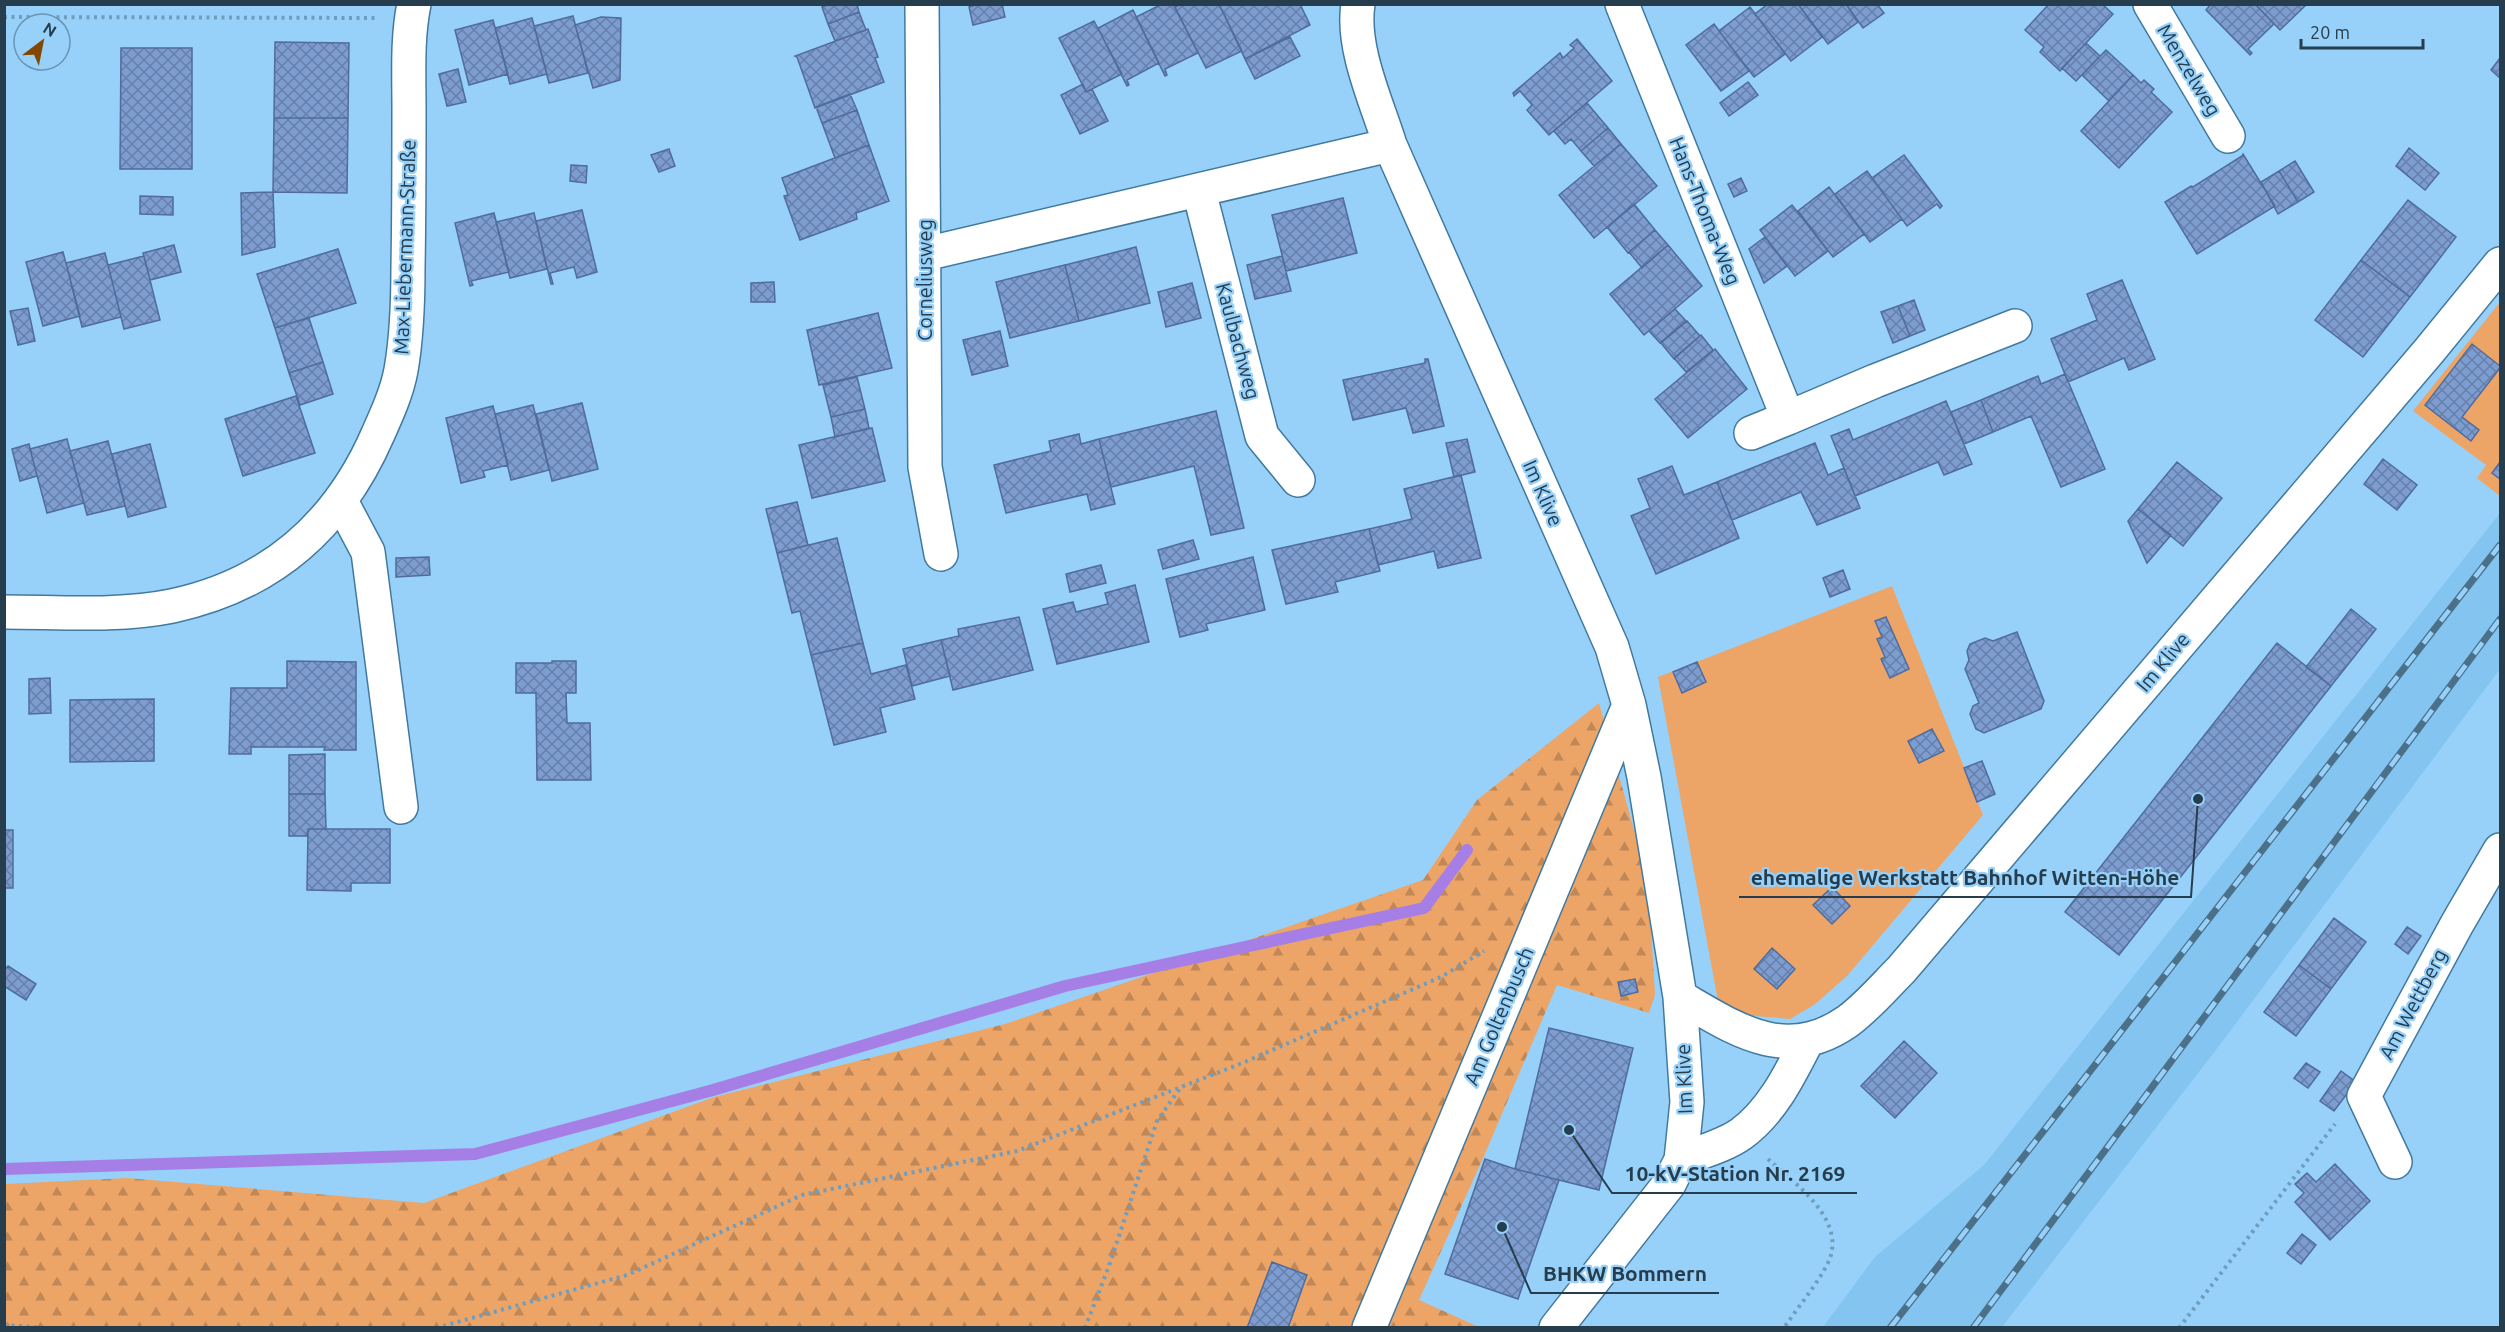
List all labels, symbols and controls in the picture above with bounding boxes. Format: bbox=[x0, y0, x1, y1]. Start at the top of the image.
north arrow bbox=[12, 12, 72, 72]
scale bar bbox=[2301, 12, 2422, 50]
text: N bbox=[40, 18, 60, 40]
street label: Menzelweg bbox=[2153, 20, 2226, 120]
text: 20 m bbox=[2310, 22, 2350, 42]
street label: Hans-Thoma-Weg bbox=[1665, 133, 1746, 288]
street label: Max-Liebermann-Straße bbox=[389, 139, 420, 355]
street label: Corneliusweg bbox=[913, 219, 936, 341]
street label: Kaulbachweg bbox=[1212, 280, 1265, 402]
street label: Im Klive bbox=[1519, 456, 1568, 529]
street label: Im Klive bbox=[2131, 627, 2194, 696]
callout: ehemalige Werkstatt Bahnhof Witten-Höhe bbox=[1739, 858, 2191, 897]
text: ehemalige Werkstatt Bahnhof Witten-Höhe bbox=[1751, 865, 2179, 889]
street label: Am Goltenbusch bbox=[1459, 943, 1538, 1088]
street label: Am Wettberg bbox=[2374, 945, 2451, 1063]
street label: Im Klive bbox=[1671, 1044, 1696, 1114]
callout: 10-kV-Station Nr. 2169 bbox=[1612, 1154, 1857, 1193]
text: 10-kV-Station Nr. 2169 bbox=[1625, 1161, 1845, 1185]
callout: BHKW Bommern bbox=[1531, 1254, 1719, 1293]
text: BHKW Bommern bbox=[1543, 1261, 1707, 1285]

